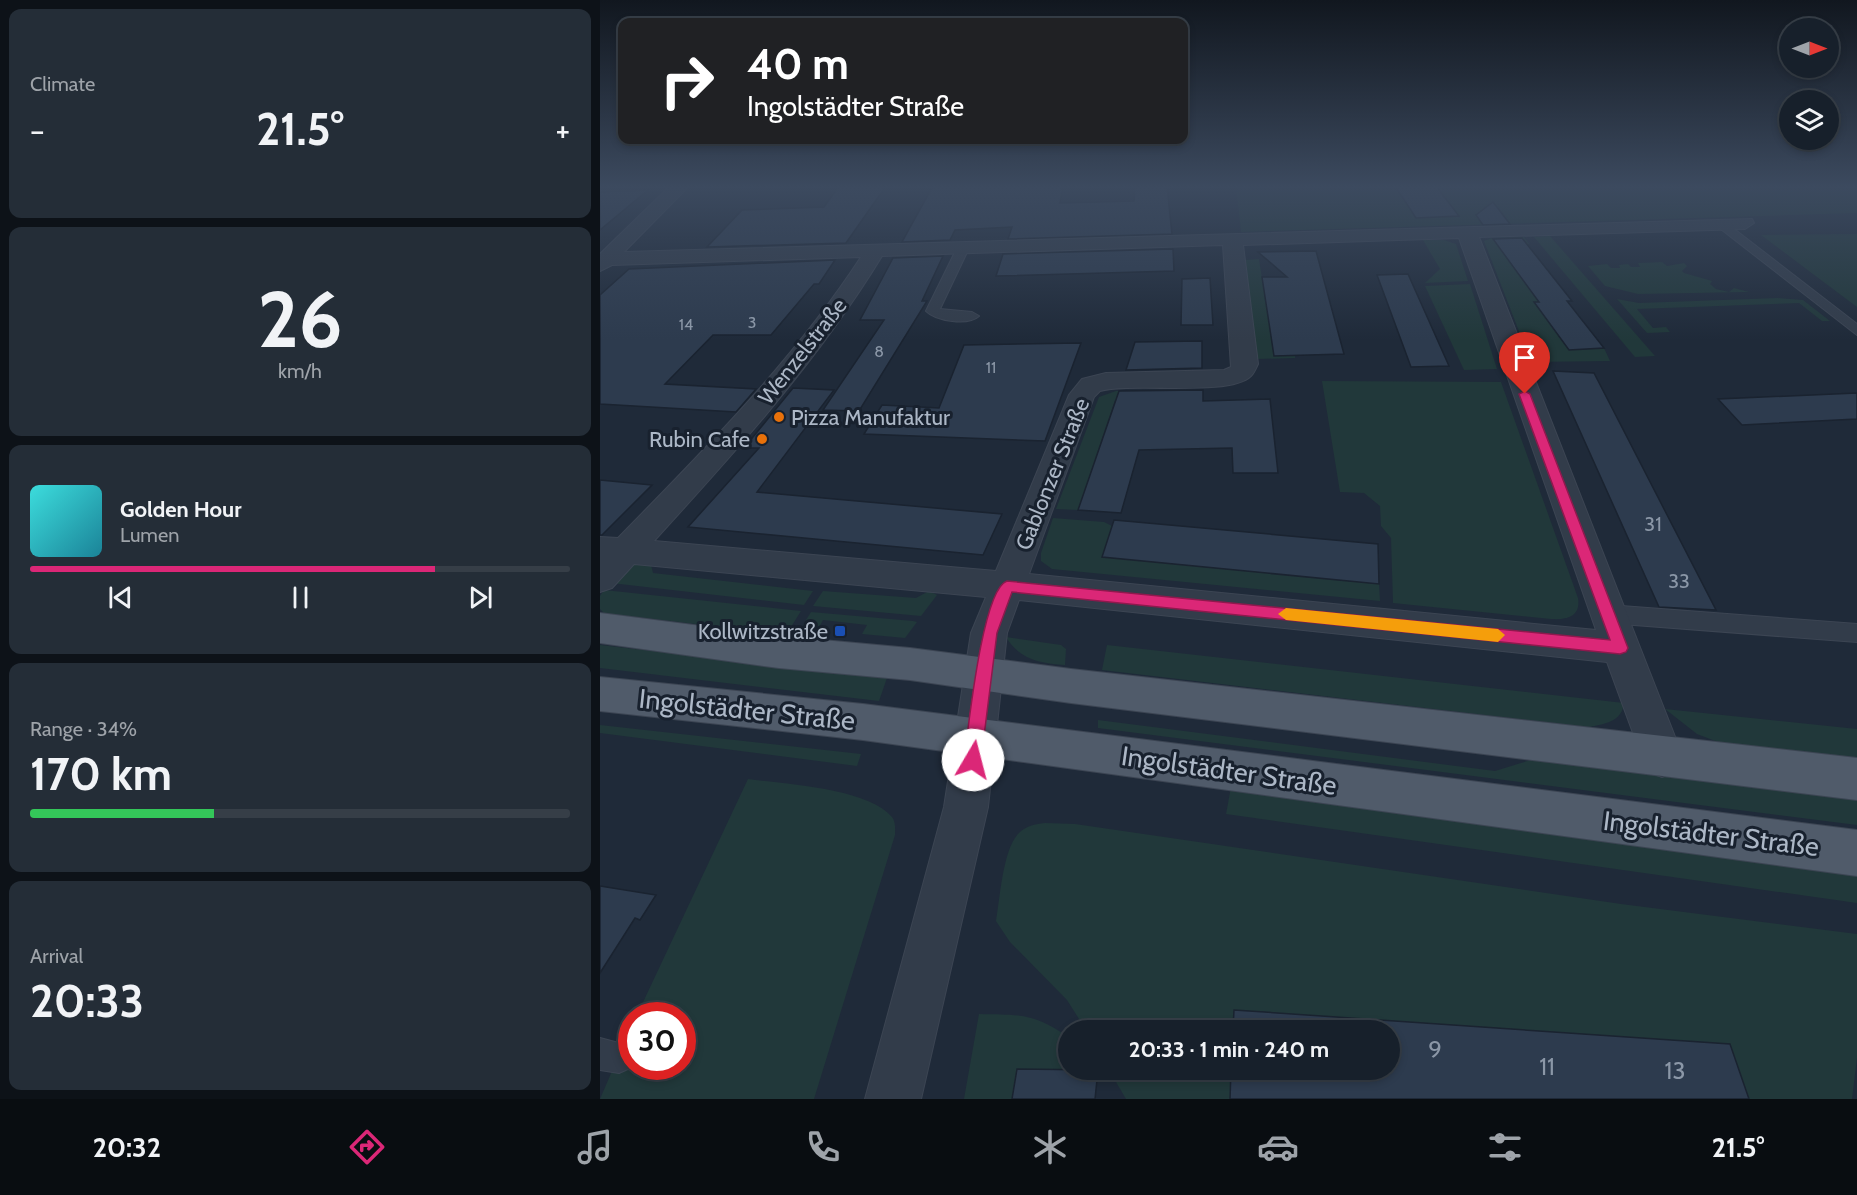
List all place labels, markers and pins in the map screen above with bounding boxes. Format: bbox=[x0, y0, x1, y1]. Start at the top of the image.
pin bbox=[1499, 332, 1550, 394]
place label: Pizza Manufaktur bbox=[791, 404, 950, 431]
marker: Pizza Manufaktur bbox=[772, 410, 786, 424]
place label: Rubin Cafe bbox=[649, 426, 750, 453]
marker: Rubin Cafe bbox=[755, 432, 769, 446]
place label: Kollwitzstraße bbox=[698, 618, 828, 645]
marker: Kollwitzstraße bbox=[833, 624, 847, 638]

